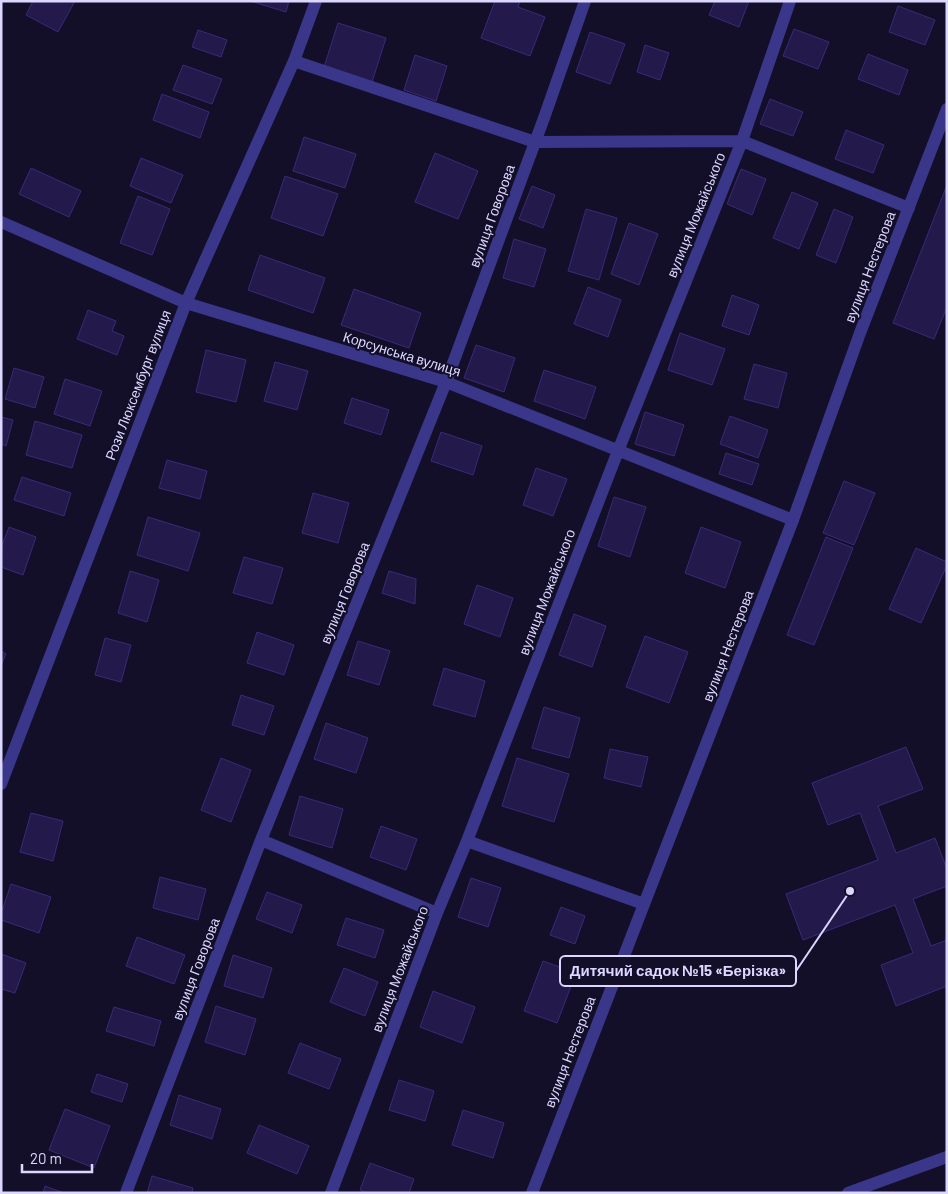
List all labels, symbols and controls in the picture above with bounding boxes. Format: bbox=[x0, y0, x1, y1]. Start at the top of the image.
street label: вулиця Можайського bbox=[663, 150, 729, 280]
street label: вулиця Говорова bbox=[465, 162, 518, 270]
street label: вулиця Нестерова bbox=[840, 209, 899, 325]
street label: Рози Люксембург вулиця bbox=[101, 307, 174, 462]
street label: Корсунська вулиця bbox=[341, 328, 463, 380]
street label: вулиця Можайського bbox=[515, 526, 578, 657]
street label: вулиця Говорова bbox=[316, 539, 373, 646]
street label: вулиця Нестерова bbox=[698, 588, 757, 704]
street label: вулиця Можайського bbox=[368, 903, 431, 1034]
street label: вулиця Говорова bbox=[168, 915, 223, 1022]
callout: Дитячий садок №15 «Берізка» bbox=[560, 956, 796, 986]
text: Дитячий садок №15 «Берізка» bbox=[570, 961, 786, 979]
street label: вулиця Нестерова bbox=[540, 994, 599, 1110]
scale bar bbox=[22, 1142, 92, 1174]
text: 20 m bbox=[30, 1149, 62, 1167]

